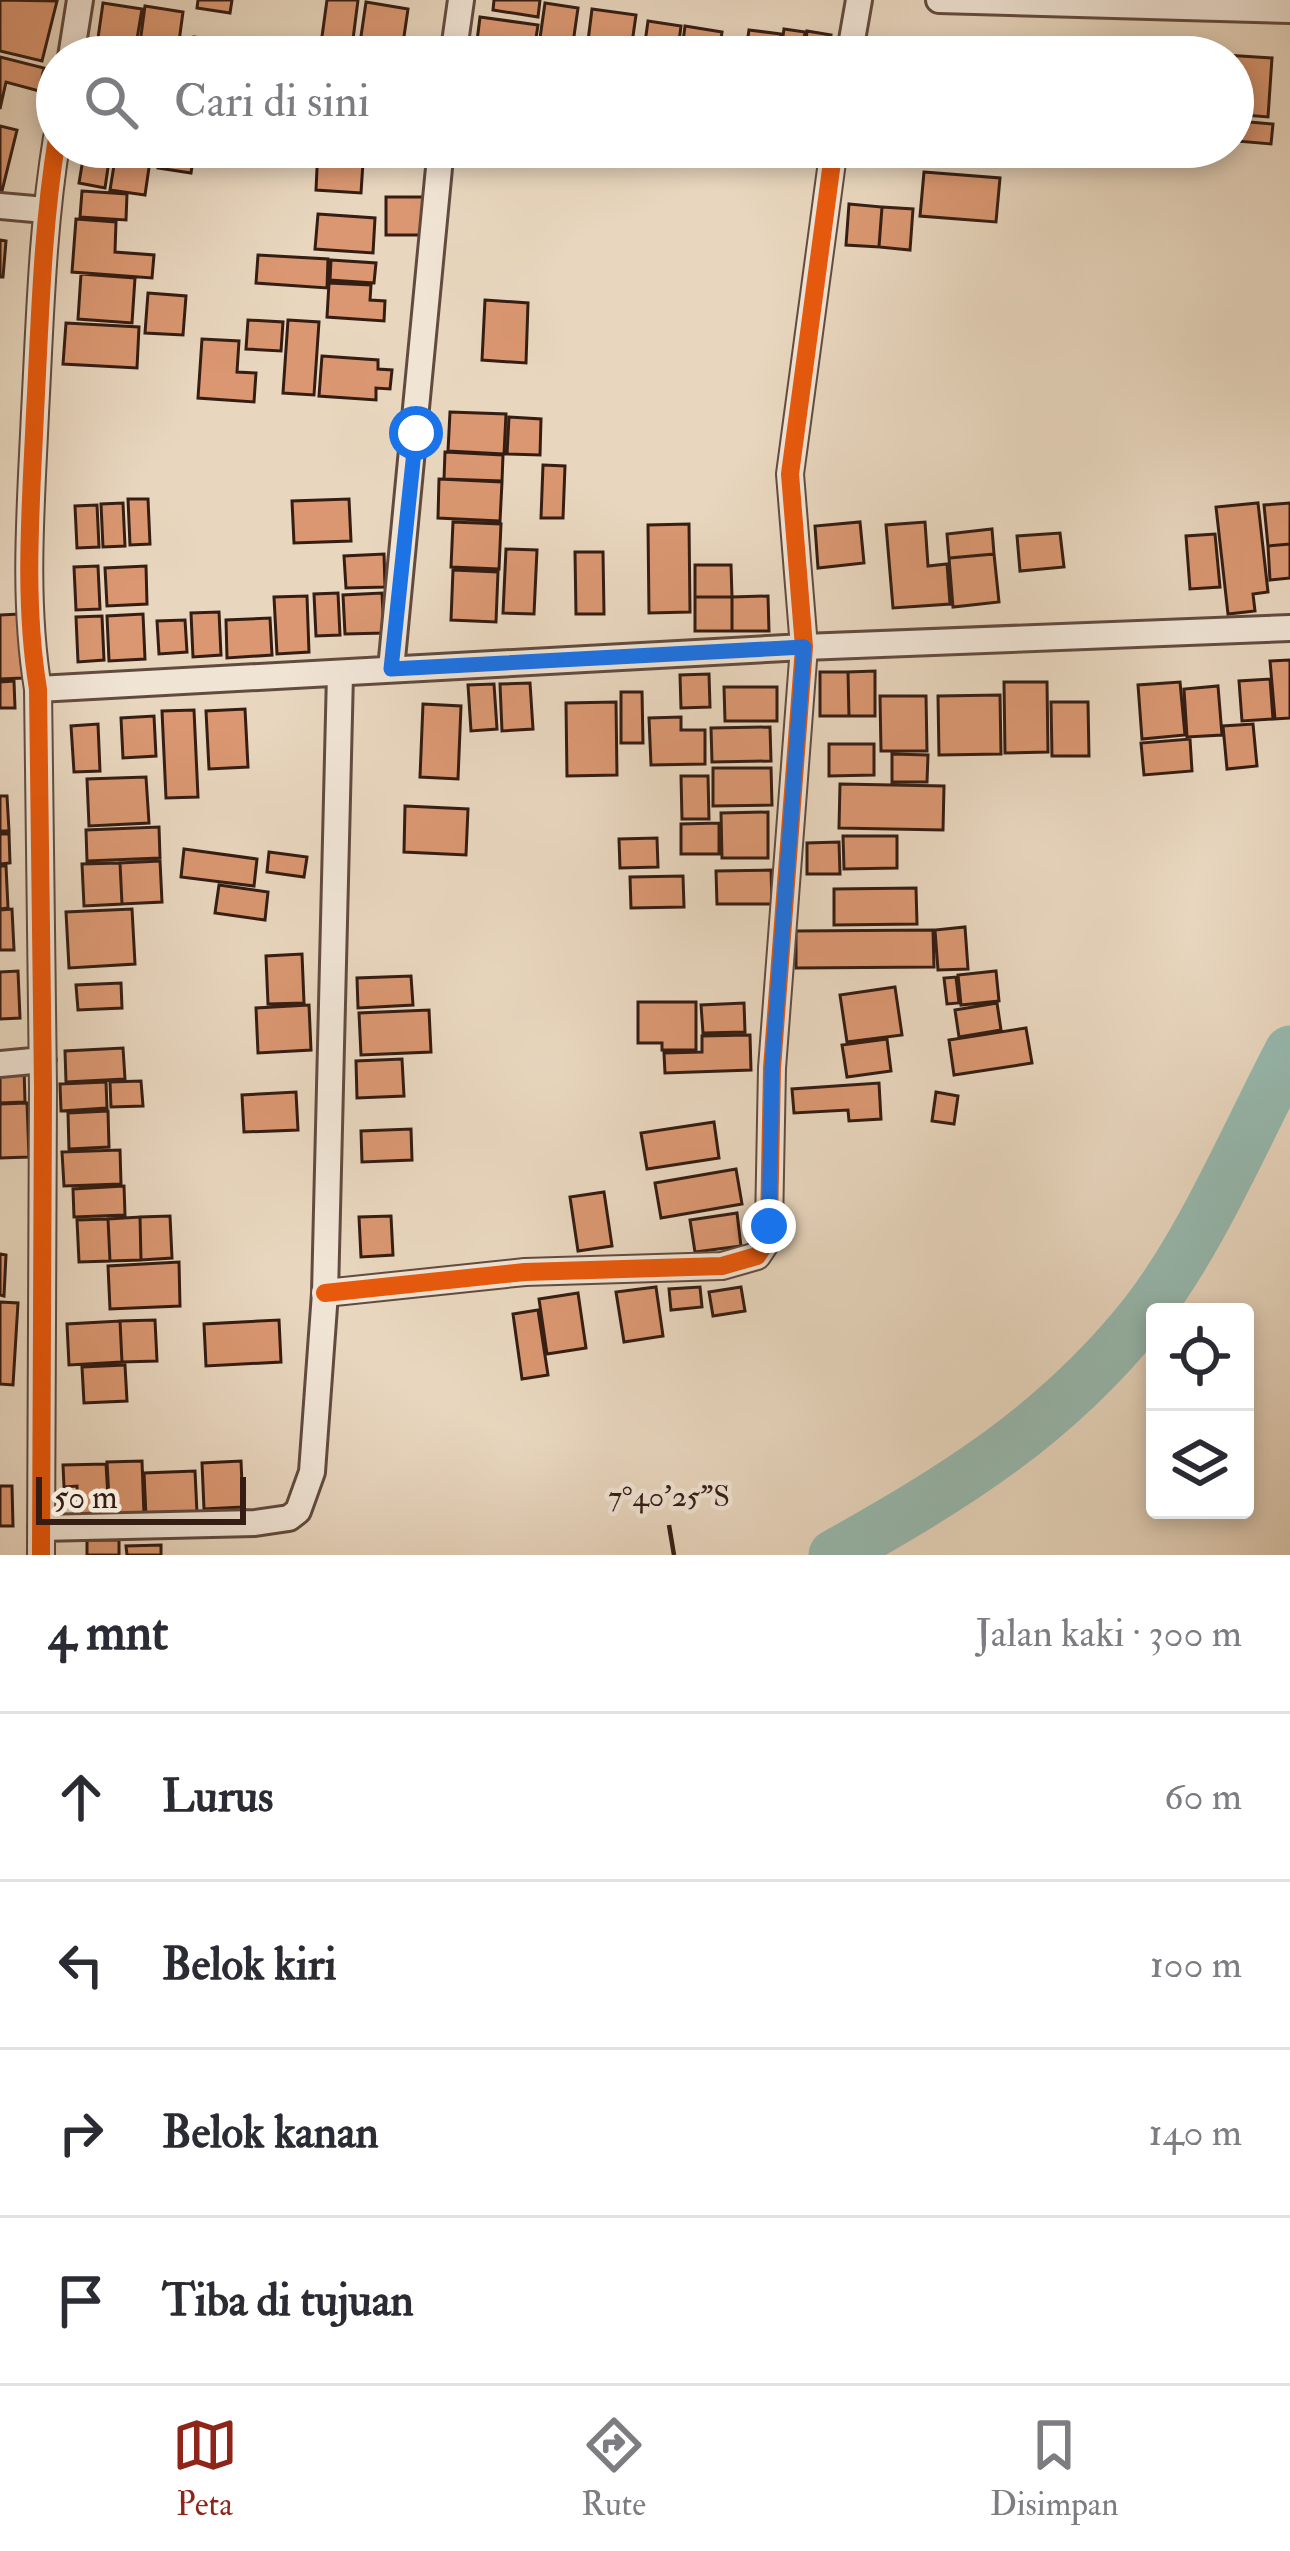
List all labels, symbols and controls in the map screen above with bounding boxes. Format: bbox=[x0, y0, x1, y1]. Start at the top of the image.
search box bbox=[36, 36, 1254, 168]
icon: search bbox=[78, 69, 144, 135]
text: Cari di sini bbox=[174, 74, 370, 130]
route start bbox=[389, 406, 443, 460]
route end bbox=[742, 1199, 796, 1253]
map controls bbox=[1146, 1303, 1254, 1519]
button: locate bbox=[1146, 1303, 1254, 1411]
button: layers bbox=[1146, 1411, 1254, 1519]
scale bar bbox=[36, 1471, 246, 1524]
text: 50 m bbox=[54, 1477, 118, 1518]
text: 7°40'25"S bbox=[608, 1478, 730, 1515]
text: 4 mnt bbox=[48, 1601, 168, 1665]
text: Jalan kaki · 300 m bbox=[976, 1609, 1242, 1658]
icon: ahead bbox=[48, 1764, 114, 1830]
text: Lurus bbox=[162, 1769, 273, 1825]
text: 60 m bbox=[1164, 1772, 1242, 1821]
icon: left bbox=[48, 1932, 114, 1998]
text: Belok kiri bbox=[162, 1937, 336, 1993]
text: 100 m bbox=[1150, 1940, 1242, 1989]
icon: right bbox=[48, 2100, 114, 2166]
text: Belok kanan bbox=[162, 2105, 379, 2161]
text: 140 m bbox=[1149, 2108, 1242, 2157]
icon: arrive bbox=[48, 2268, 114, 2334]
text: Tiba di tujuan bbox=[162, 2273, 414, 2329]
tab: Peta bbox=[172, 2412, 238, 2525]
tab: Rute bbox=[581, 2412, 647, 2525]
tab: Disimpan bbox=[990, 2412, 1118, 2525]

